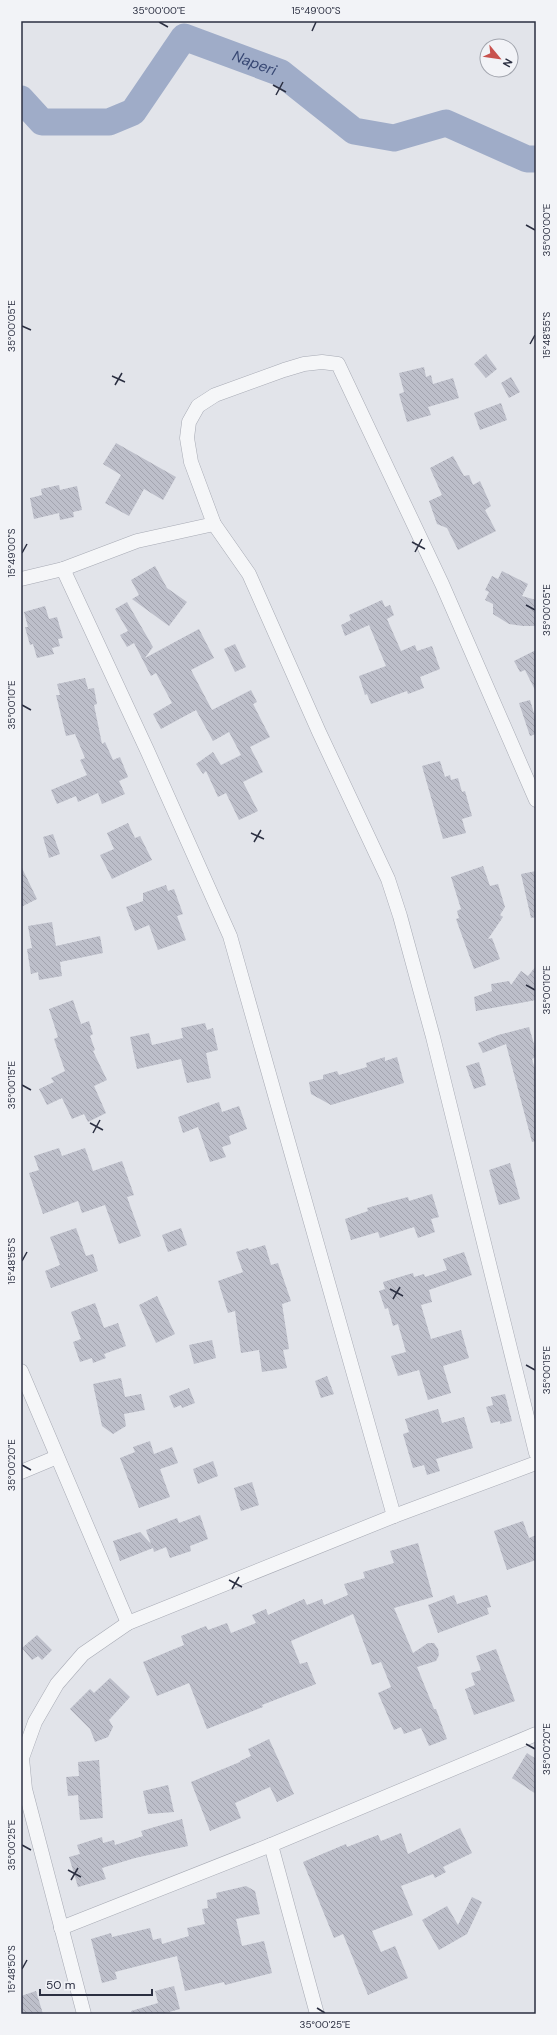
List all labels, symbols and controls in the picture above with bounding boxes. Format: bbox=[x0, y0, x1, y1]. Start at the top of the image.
text: 35°00'00"E bbox=[133, 4, 186, 17]
text: 15°49'00"S bbox=[292, 4, 341, 17]
north arrow bbox=[479, 38, 519, 78]
water label: Naperi bbox=[230, 46, 280, 81]
text: N bbox=[500, 56, 516, 70]
text: 35°00'00"E bbox=[540, 203, 553, 256]
text: 35°00'05"E bbox=[5, 300, 18, 352]
text: 15°48'55"S bbox=[540, 311, 553, 358]
text: 15°49'00"S bbox=[5, 528, 18, 577]
text: 35°00'05"E bbox=[540, 584, 553, 636]
text: 35°00'10"E bbox=[5, 680, 18, 730]
text: 35°00'10"E bbox=[540, 965, 553, 1015]
text: 35°00'15"E bbox=[5, 1060, 18, 1109]
text: 15°48'55"S bbox=[5, 1237, 18, 1284]
text: 35°00'15"E bbox=[540, 1345, 553, 1394]
text: 35°00'20"E bbox=[5, 1439, 18, 1491]
text: 35°00'20"E bbox=[540, 1723, 553, 1775]
text: 35°00'25"E bbox=[5, 1819, 18, 1870]
text: 15°48'50"S bbox=[5, 1945, 18, 1993]
scale bar bbox=[40, 1971, 152, 1997]
text: 50 m bbox=[46, 1977, 75, 1993]
text: 35°00'25"E bbox=[300, 2018, 351, 2031]

